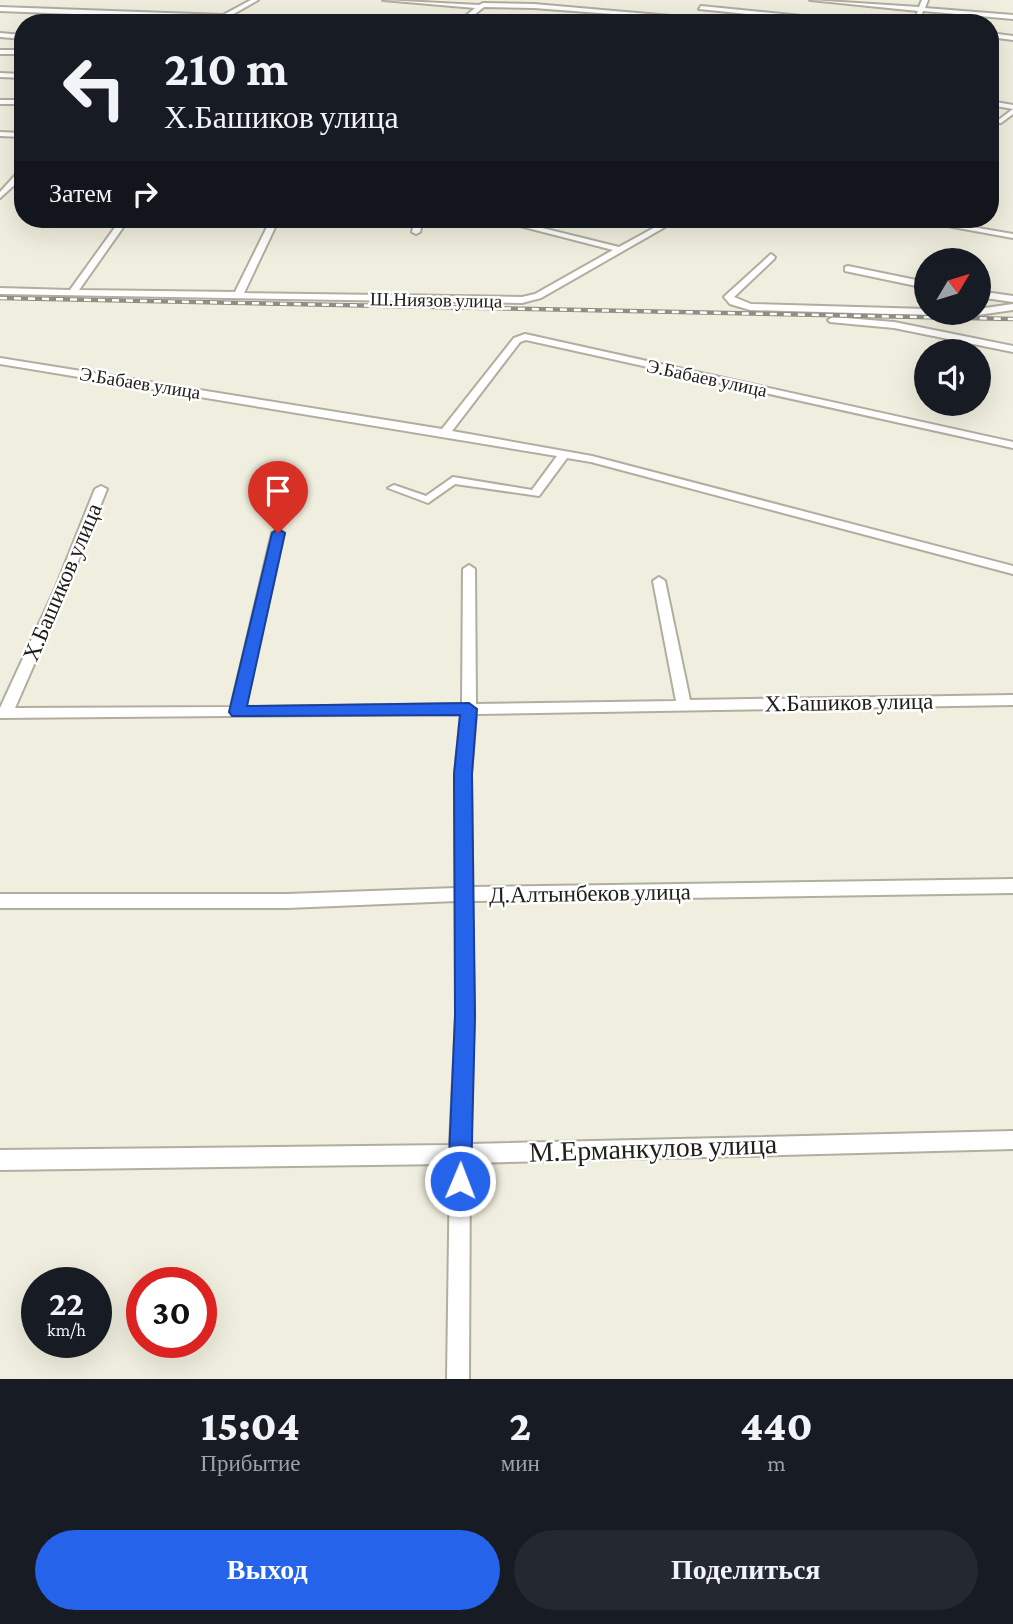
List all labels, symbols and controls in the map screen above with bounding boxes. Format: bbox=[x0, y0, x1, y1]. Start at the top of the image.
text: 210 m bbox=[164, 41, 288, 96]
icon: left bbox=[49, 42, 140, 133]
text: Х.Башиков улица bbox=[164, 99, 399, 135]
icon: right bbox=[126, 175, 164, 213]
text: Затем bbox=[49, 179, 112, 208]
north arrow bbox=[914, 248, 990, 326]
map controls bbox=[914, 248, 991, 416]
street label: Ш.Ниязов улица bbox=[370, 288, 503, 312]
button: sound bbox=[914, 339, 991, 416]
street label: Э.Бабаев улица bbox=[645, 355, 770, 401]
street label: Э.Бабаев улица bbox=[78, 363, 203, 403]
pin bbox=[248, 461, 308, 533]
icon: arrive bbox=[259, 472, 297, 510]
street label: Х.Башиков улица bbox=[17, 499, 107, 665]
street label: Х.Башиков улица bbox=[764, 688, 934, 716]
street label: Д.Алтынбеков улица bbox=[489, 878, 691, 908]
street label: М.Ерманкулов улица bbox=[528, 1128, 778, 1168]
position arrow bbox=[423, 1144, 497, 1218]
speed limit sign: 30 bbox=[126, 1267, 217, 1358]
text: 22 bbox=[49, 1284, 84, 1323]
text: km/h bbox=[47, 1320, 86, 1340]
text: 15:04 bbox=[201, 1402, 300, 1449]
text: 2 bbox=[509, 1402, 531, 1449]
text: 440 bbox=[740, 1402, 813, 1449]
text: Прибытие bbox=[200, 1450, 300, 1476]
text: мин bbox=[501, 1450, 540, 1476]
text: m bbox=[767, 1450, 786, 1476]
button: Выход bbox=[35, 1530, 500, 1610]
button: Поделиться bbox=[514, 1530, 978, 1610]

